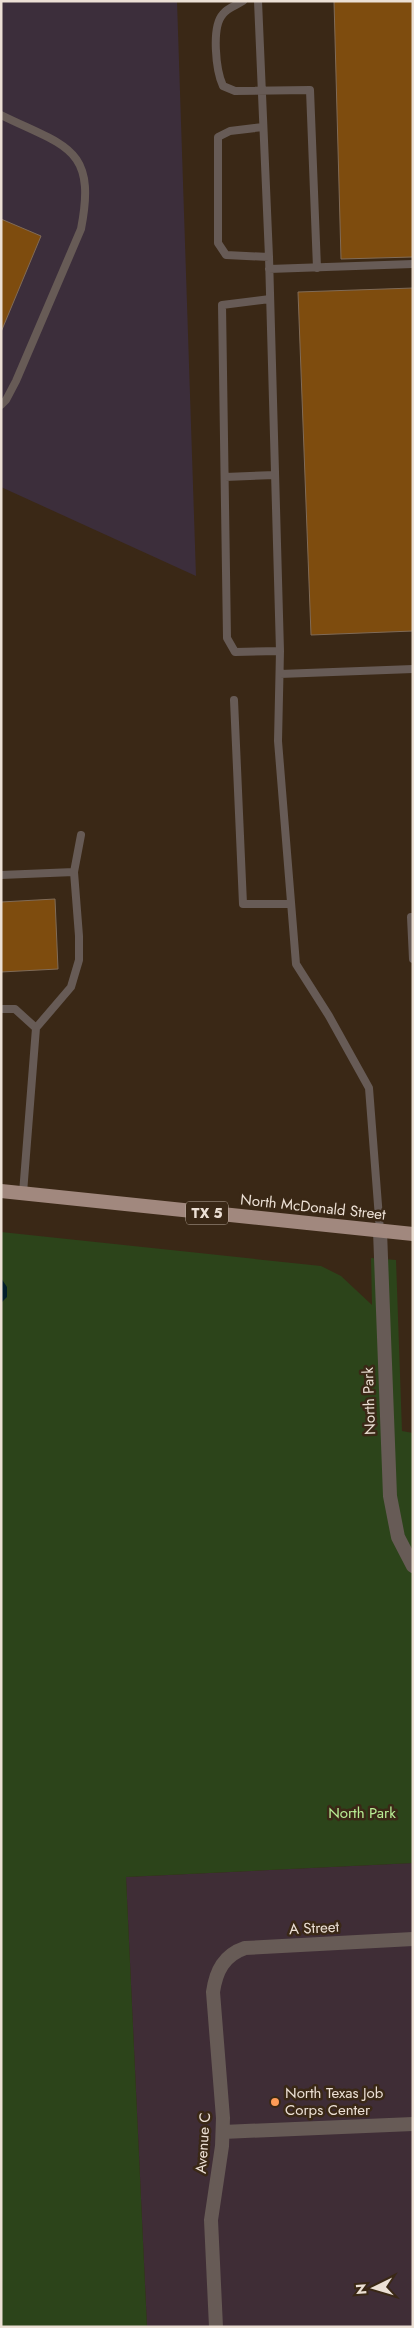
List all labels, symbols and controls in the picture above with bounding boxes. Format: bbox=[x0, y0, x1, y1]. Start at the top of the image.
street label: North McDonald Street bbox=[239, 1188, 387, 1226]
road number: TX 5 bbox=[186, 1202, 228, 1224]
street label: North Park bbox=[357, 1366, 381, 1435]
park label: North Park bbox=[328, 1802, 396, 1824]
street label: A Street bbox=[288, 1916, 340, 1940]
place label: North Texas Job Corps Center bbox=[285, 2082, 384, 2121]
marker: North Texas Job Corps Center bbox=[269, 2096, 281, 2108]
street label: Avenue C bbox=[190, 2112, 216, 2174]
north arrow bbox=[349, 2263, 399, 2313]
text: N bbox=[351, 2283, 371, 2296]

